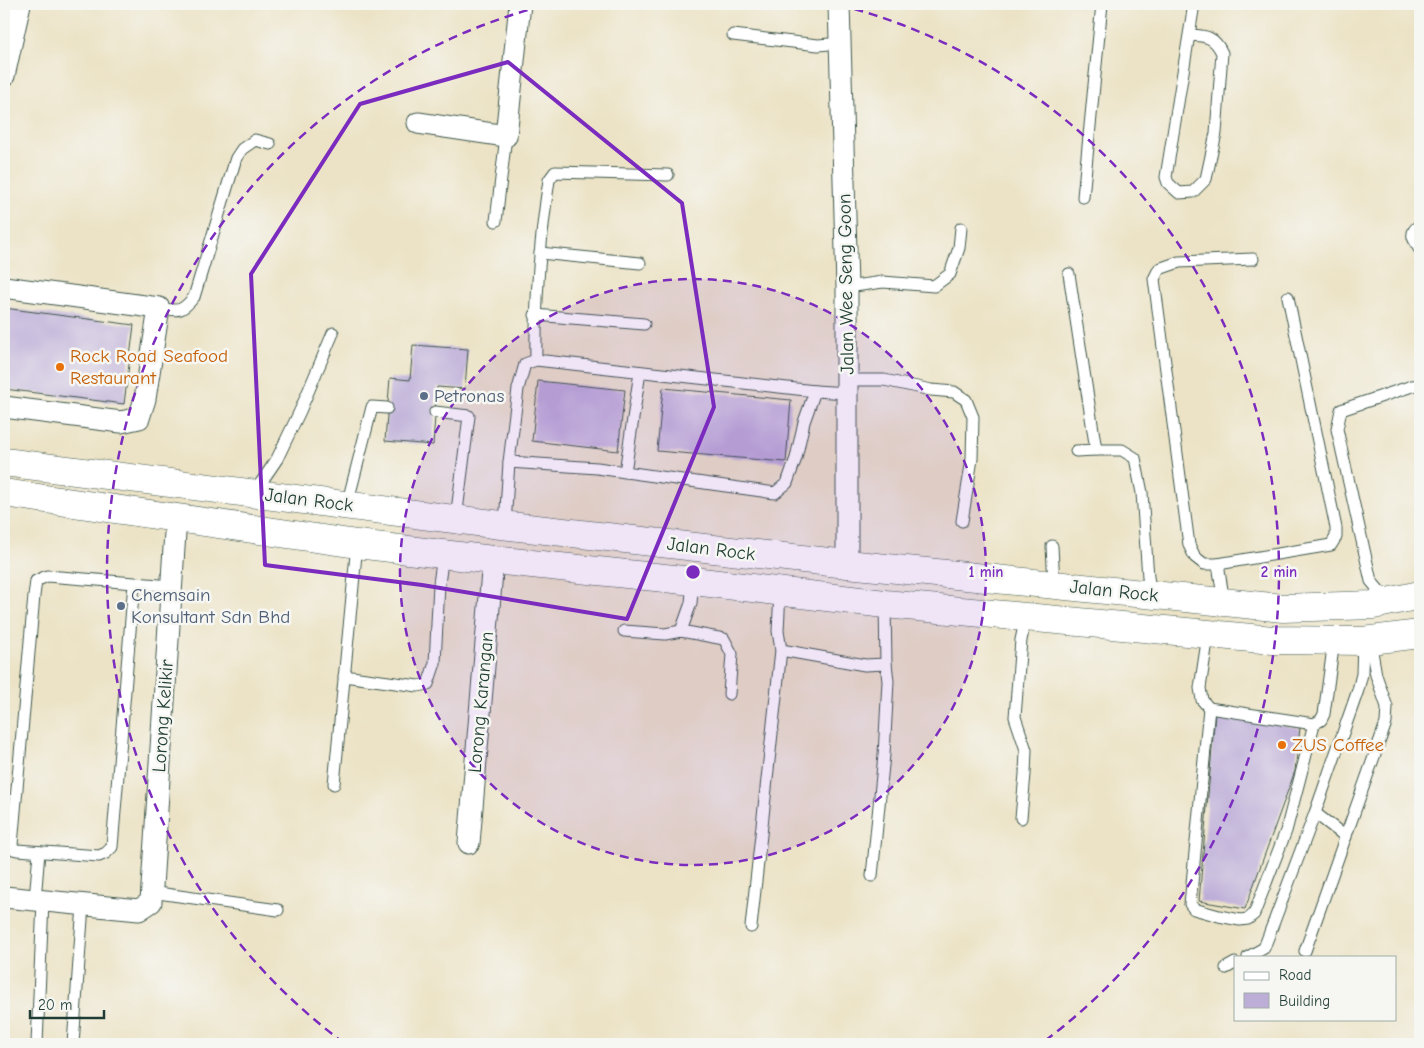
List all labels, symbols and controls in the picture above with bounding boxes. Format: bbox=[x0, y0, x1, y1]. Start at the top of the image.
street label: Jalan Wee Seng Goon bbox=[833, 193, 859, 375]
place label: Rock Road Seafood Restaurant bbox=[70, 345, 228, 389]
marker: Rock Road Seafood Restaurant bbox=[54, 361, 66, 373]
place label: Petronas bbox=[434, 385, 504, 407]
marker: Petronas bbox=[418, 390, 430, 402]
street label: Jalan Rock bbox=[264, 484, 355, 516]
street label: Jalan Rock bbox=[666, 533, 757, 565]
centre of rings bbox=[684, 563, 702, 581]
text: 1 min bbox=[969, 563, 1003, 581]
text: 2 min bbox=[1261, 563, 1297, 581]
street label: Jalan Rock bbox=[1069, 575, 1160, 607]
place label: Chemsain Konsultant Sdn Bhd bbox=[131, 584, 290, 628]
marker: Chemsain Konsultant Sdn Bhd bbox=[115, 600, 127, 612]
street label: Lorong Karangan bbox=[464, 630, 498, 774]
street label: Lorong Kelikir bbox=[148, 658, 178, 773]
place label: ZUS Coffee bbox=[1292, 734, 1384, 756]
marker: ZUS Coffee bbox=[1276, 739, 1288, 751]
legend bbox=[1234, 956, 1396, 1020]
text: Road bbox=[1279, 966, 1311, 984]
scale bar bbox=[30, 988, 104, 1020]
text: Building bbox=[1279, 992, 1330, 1010]
text: 20 m bbox=[38, 996, 72, 1014]

